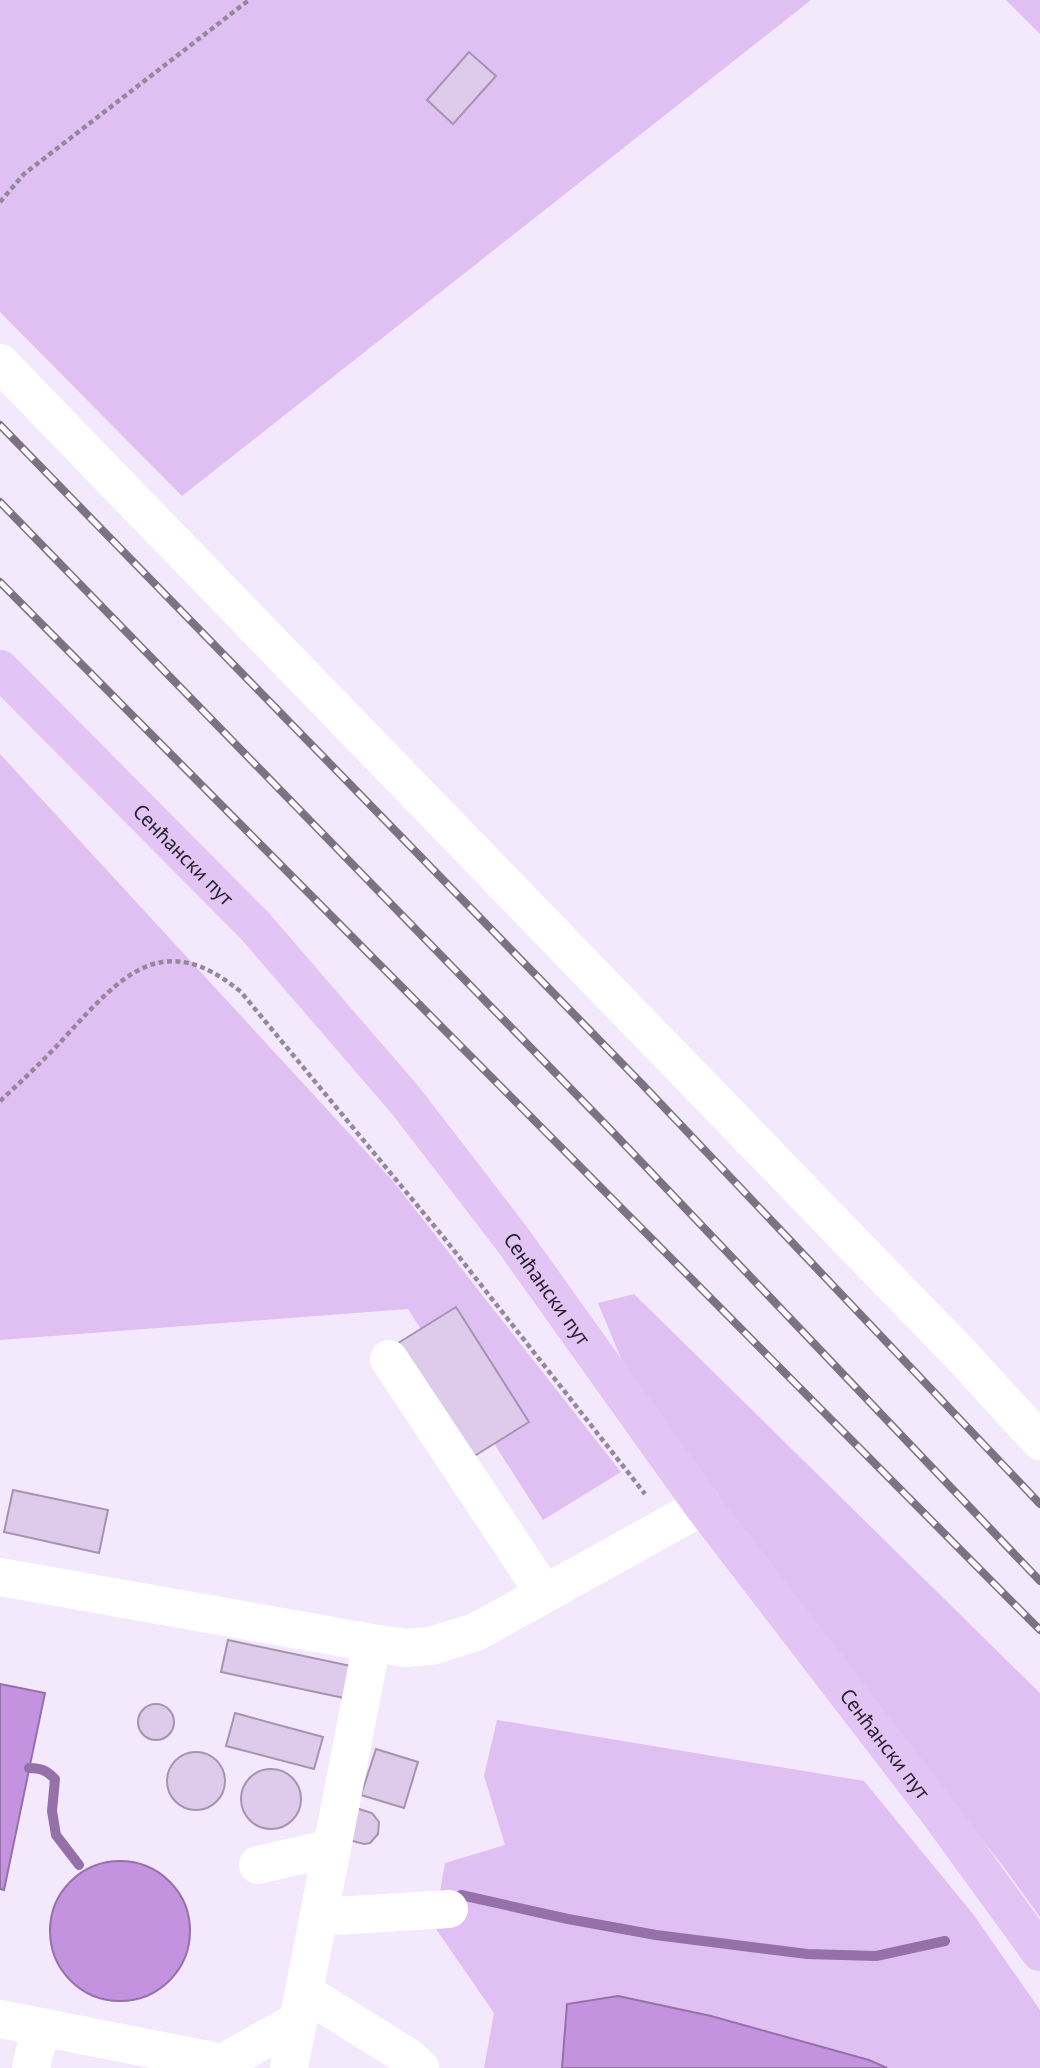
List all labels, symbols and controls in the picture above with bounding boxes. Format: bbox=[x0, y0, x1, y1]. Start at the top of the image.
street label: Сенћански пут bbox=[128, 798, 241, 911]
street label: Сенћански пут bbox=[498, 1226, 597, 1351]
street label: Сенћански пут bbox=[834, 1683, 937, 1805]

